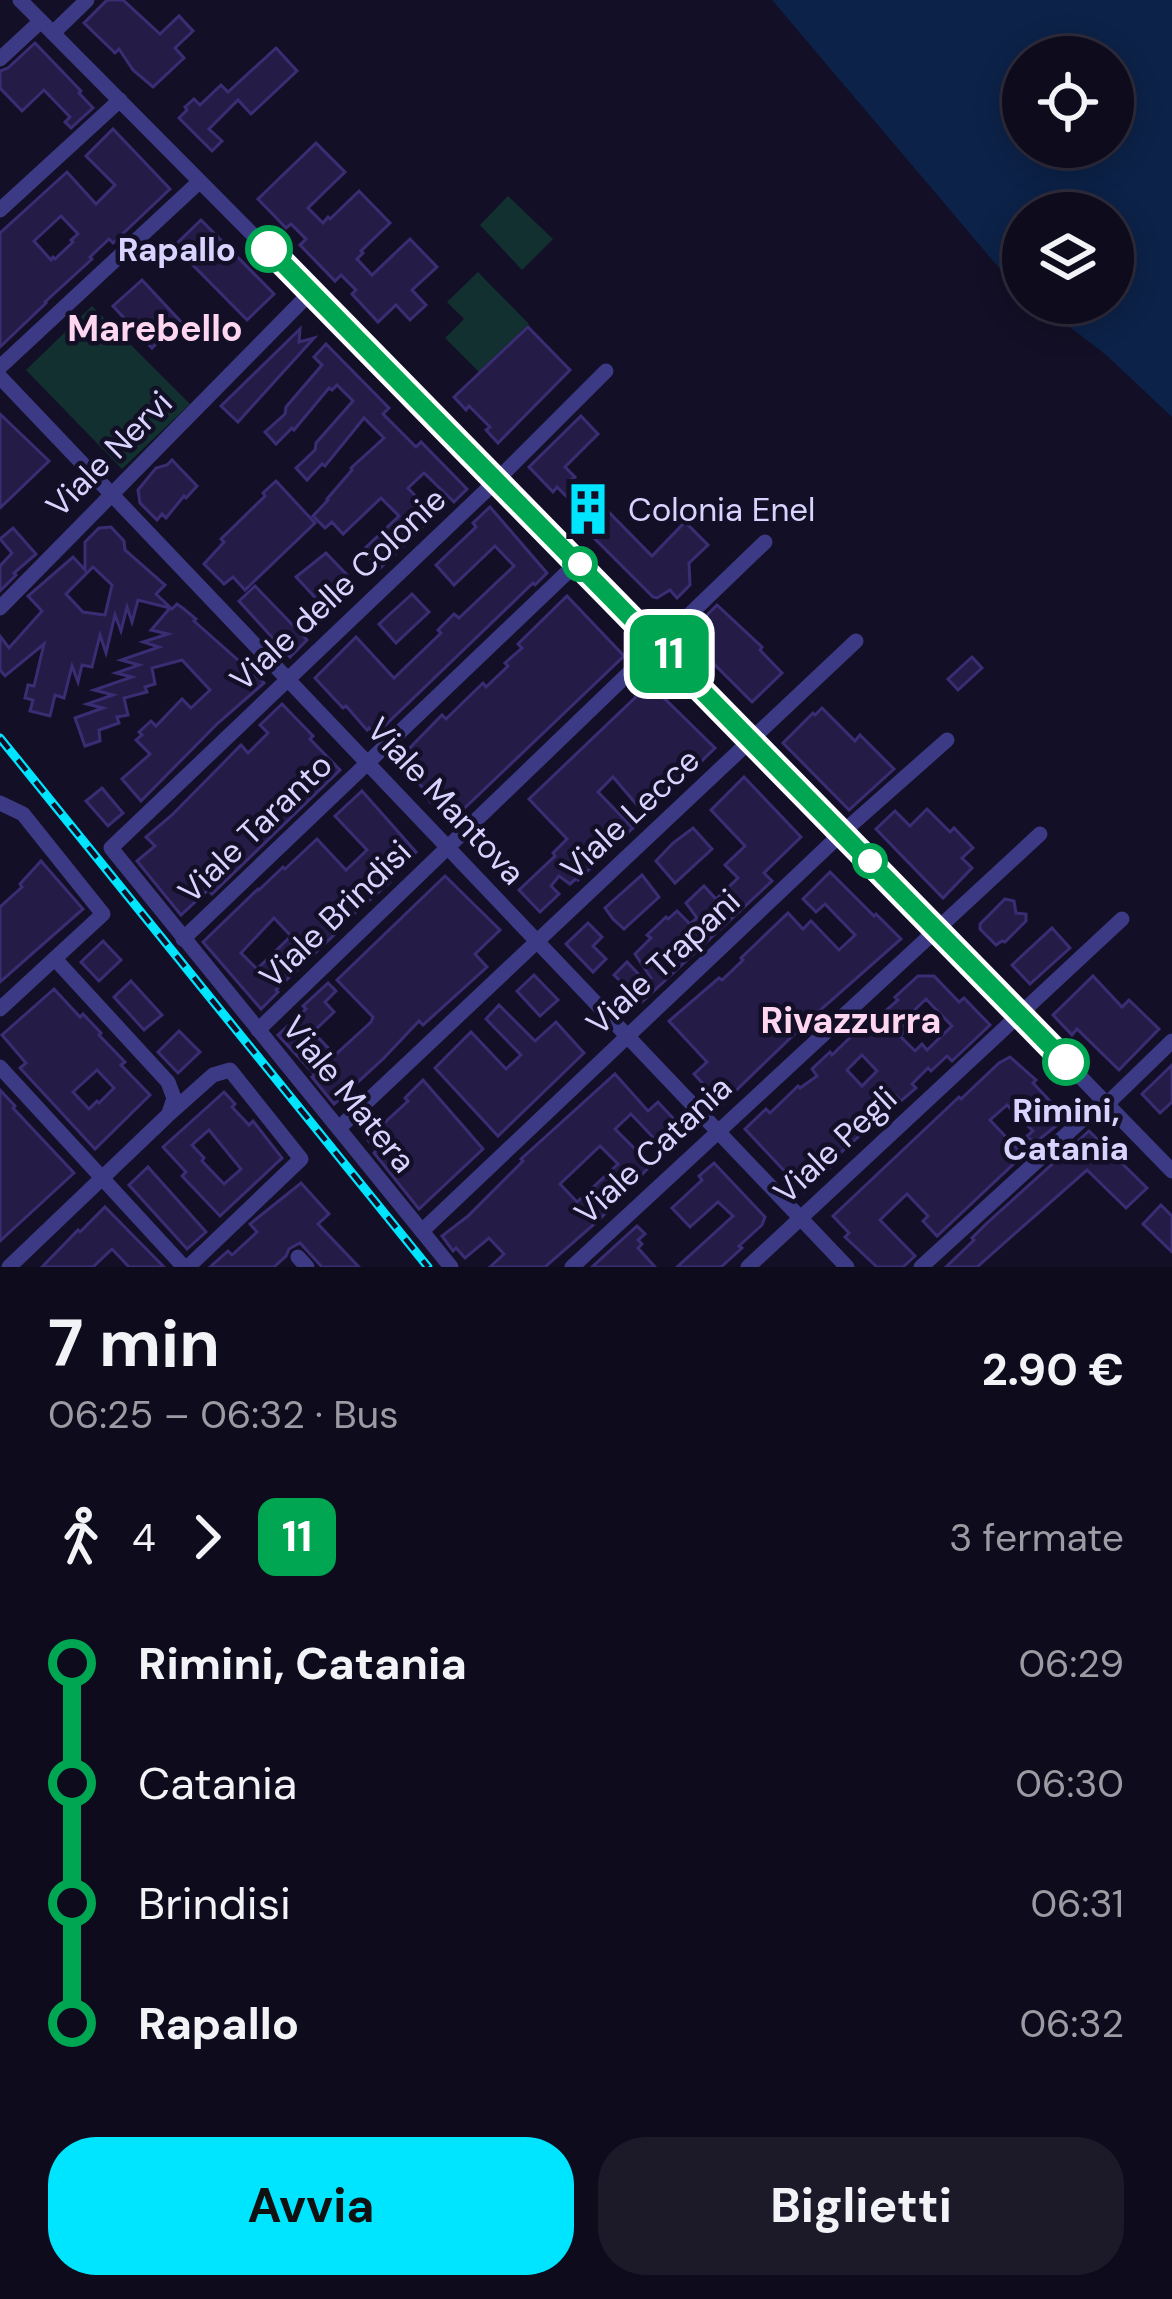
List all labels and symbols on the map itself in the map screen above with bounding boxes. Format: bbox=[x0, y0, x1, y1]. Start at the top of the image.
marker: Rapallo bbox=[247, 227, 291, 271]
place label: Rapallo bbox=[118, 228, 236, 271]
district label: Marebello bbox=[67, 305, 243, 352]
street label: Viale Nervi bbox=[37, 382, 181, 526]
street label: Viale delle Colonie bbox=[221, 478, 455, 700]
building icon: Colonia Enel bbox=[559, 480, 617, 538]
place label: Colonia Enel bbox=[628, 488, 815, 531]
unlabelled marker bbox=[564, 548, 596, 580]
line badge: 11 bbox=[615, 615, 723, 693]
street label: Viale Mantova bbox=[358, 708, 534, 894]
street label: Viale Lecce bbox=[551, 739, 709, 889]
street label: Viale Taranto bbox=[169, 744, 341, 912]
street label: Viale Brindisi bbox=[250, 831, 420, 997]
unlabelled marker bbox=[854, 845, 886, 877]
street label: Viale Trapani bbox=[577, 880, 749, 1044]
district label: Rivazzurra bbox=[761, 997, 941, 1044]
street label: Viale Matera bbox=[273, 1007, 425, 1181]
marker: Rimini, Catania bbox=[1044, 1040, 1088, 1084]
street label: Viale Catania bbox=[565, 1066, 741, 1234]
street label: Viale Pegli bbox=[764, 1077, 906, 1213]
place label: Rimini, Catania bbox=[1003, 1089, 1129, 1170]

